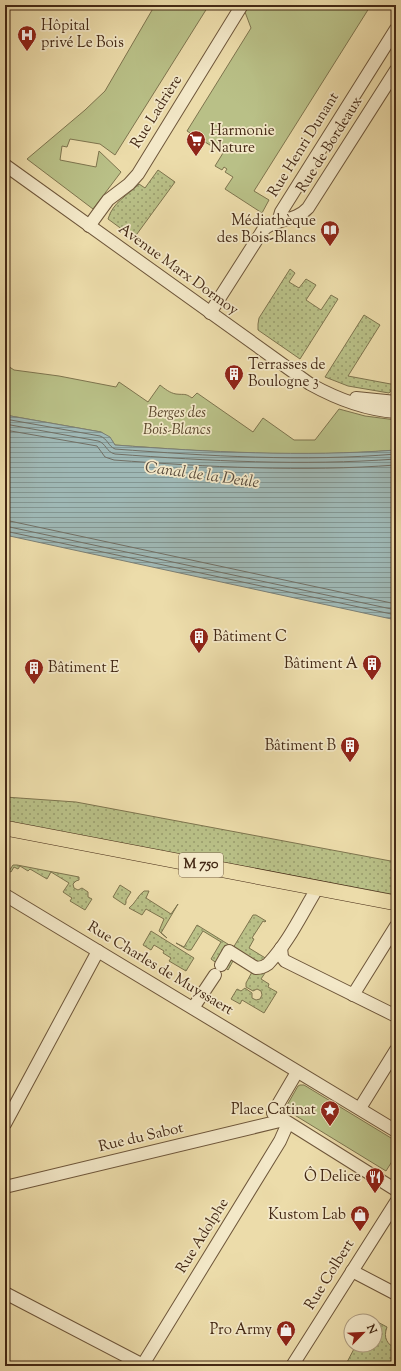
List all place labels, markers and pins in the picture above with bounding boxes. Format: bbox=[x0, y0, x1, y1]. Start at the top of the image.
place label: Hôpital privé Le Bois bbox=[41, 16, 124, 54]
hospital icon: Hôpital privé Le Bois bbox=[16, 24, 38, 52]
place label: Harmonie Nature bbox=[210, 121, 275, 159]
supermarket icon: Harmonie Nature bbox=[185, 129, 207, 157]
place label: Médiathèque des Bois-Blancs bbox=[217, 211, 316, 249]
library icon: Médiathèque des Bois-Blancs bbox=[319, 219, 341, 247]
place label: Terrasses de Boulogne 3 bbox=[248, 355, 326, 393]
building icon: Terrasses de Boulogne 3 bbox=[223, 363, 245, 391]
building icon: Bâtiment C bbox=[188, 626, 210, 654]
place label: Bâtiment C bbox=[213, 627, 287, 648]
building icon: Bâtiment A bbox=[361, 653, 383, 681]
place label: Bâtiment A bbox=[284, 654, 358, 675]
building icon: Bâtiment E bbox=[23, 657, 45, 685]
place label: Bâtiment E bbox=[48, 658, 119, 679]
building icon: Bâtiment B bbox=[339, 735, 361, 763]
place label: Bâtiment B bbox=[265, 736, 337, 757]
place icon: Place Catinat bbox=[319, 1099, 341, 1127]
place label: Place Catinat bbox=[231, 1100, 316, 1121]
place label: Ô Delice bbox=[304, 1166, 361, 1188]
restaurant icon: Ô Delice bbox=[364, 1166, 386, 1194]
shop icon: Kustom Lab bbox=[349, 1204, 371, 1232]
place label: Kustom Lab bbox=[268, 1205, 346, 1226]
shop icon: Pro Army bbox=[275, 1319, 297, 1347]
place label: Pro Army bbox=[210, 1320, 273, 1341]

